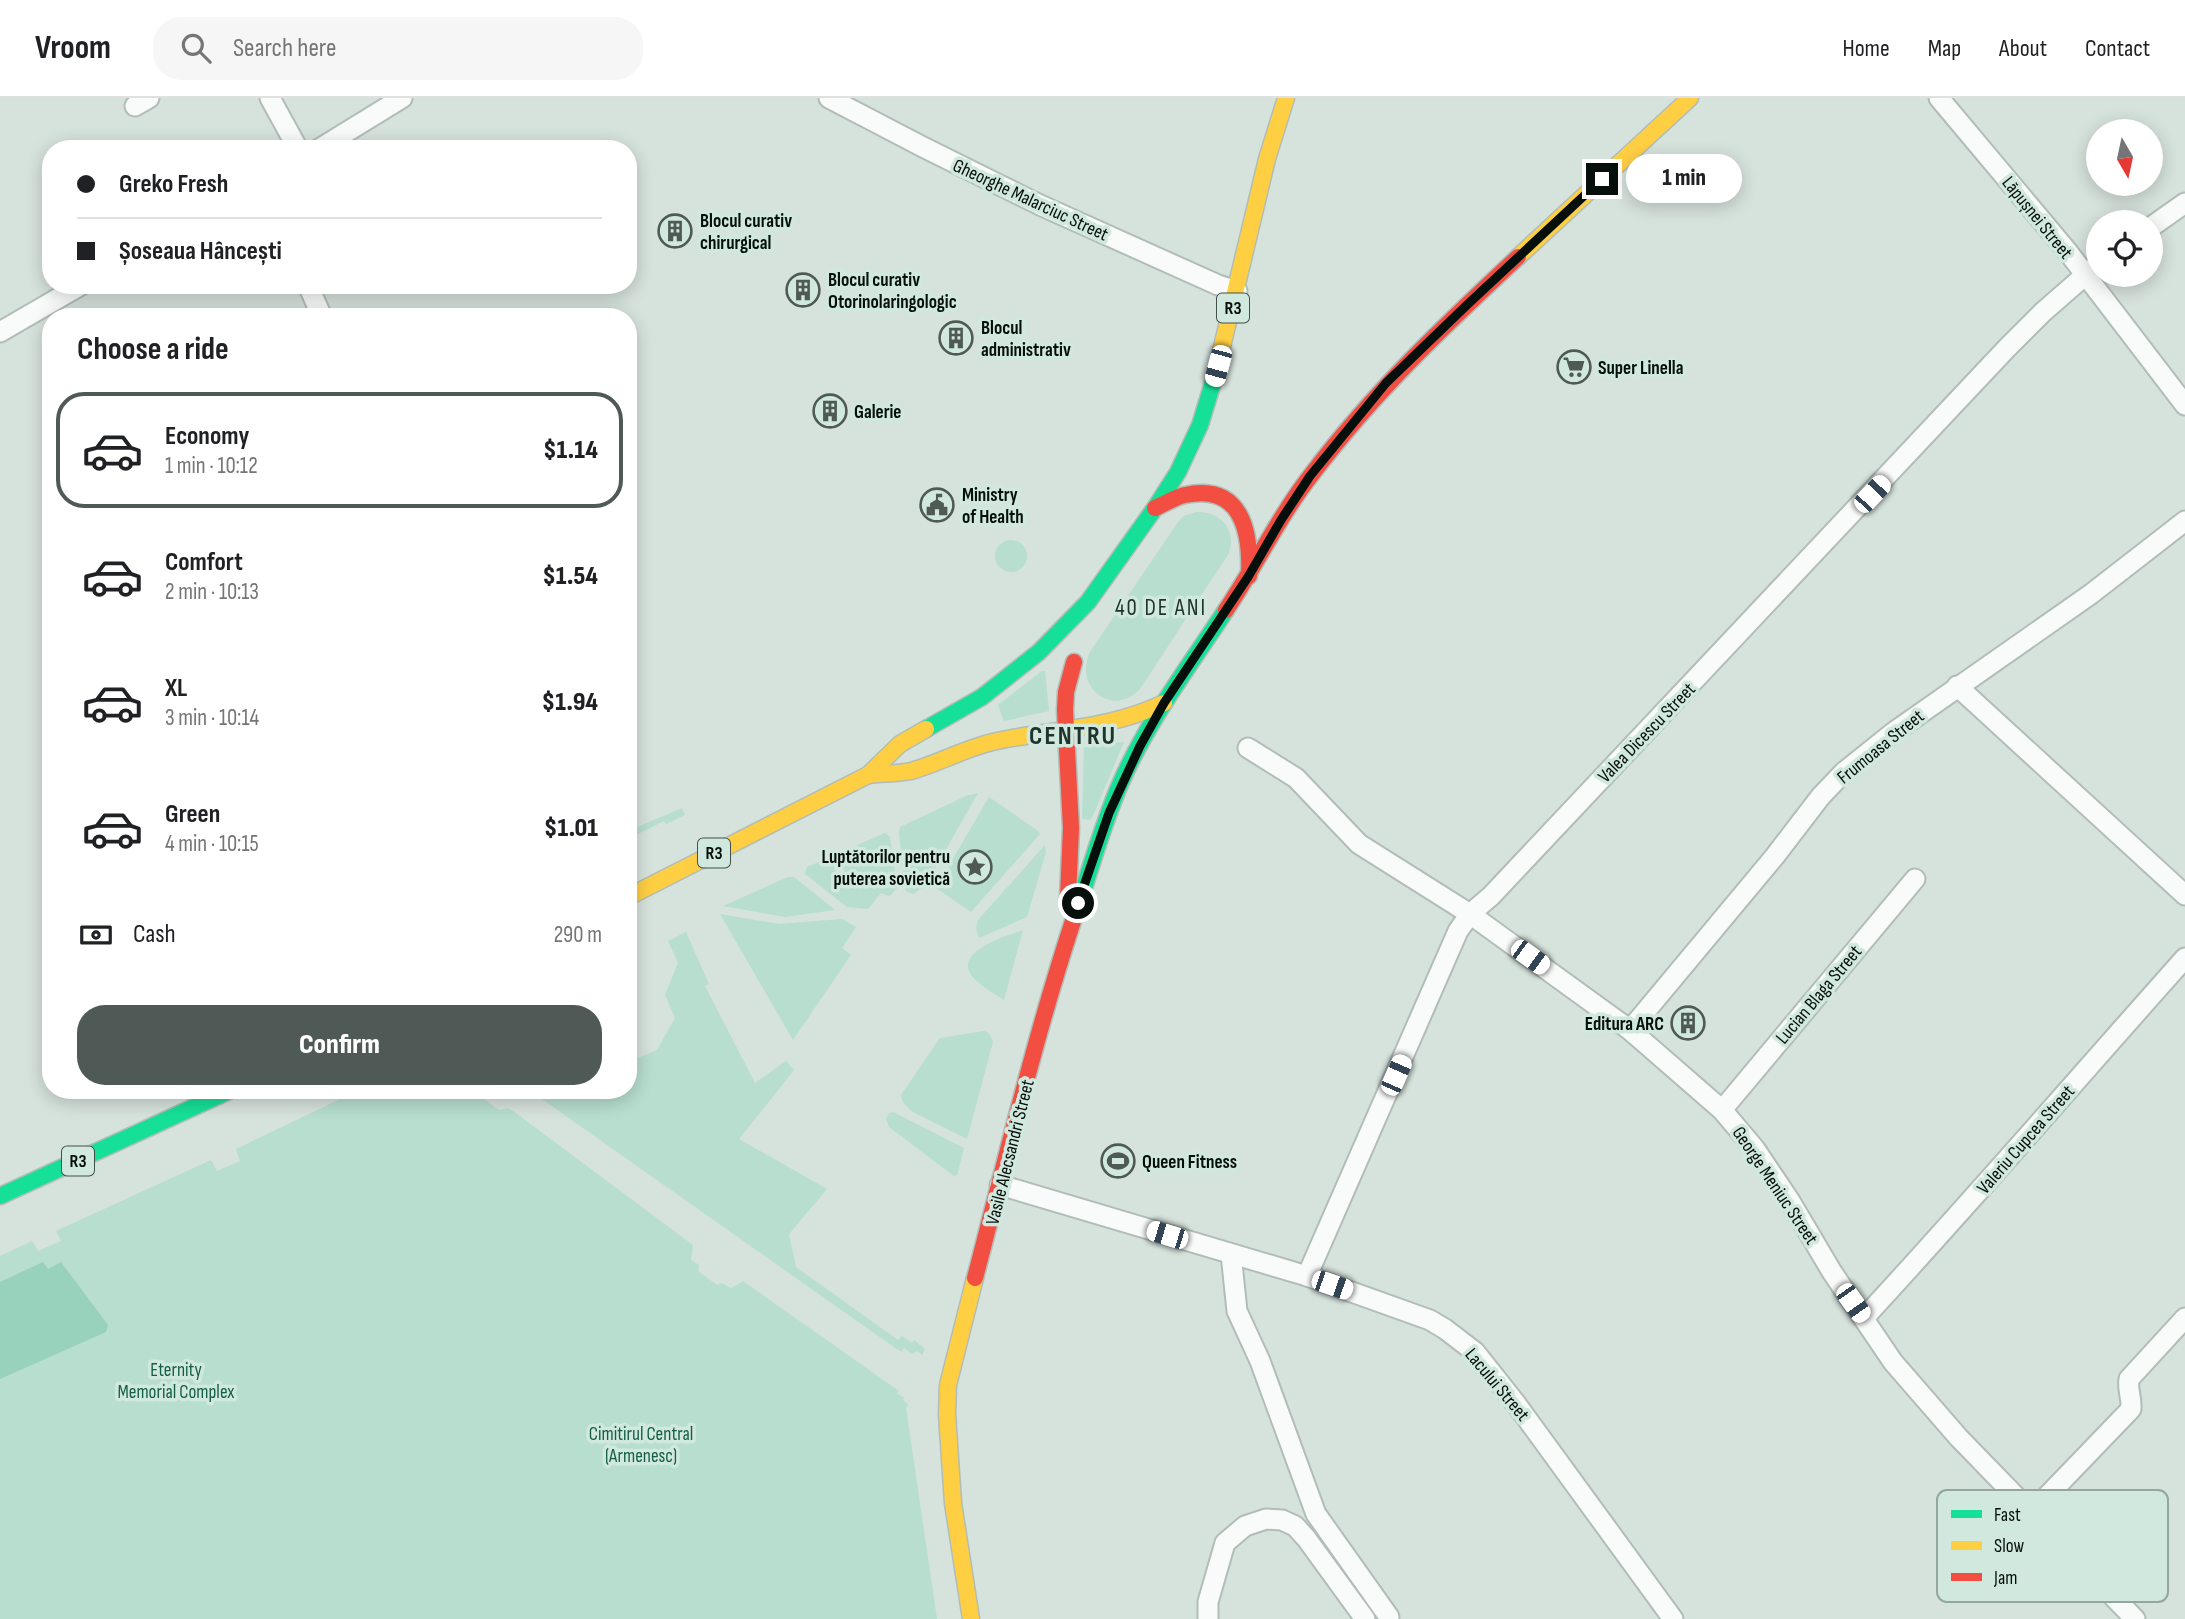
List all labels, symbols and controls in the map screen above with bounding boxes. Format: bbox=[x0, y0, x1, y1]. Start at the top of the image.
search box bbox=[153, 17, 643, 80]
text: Vroom bbox=[35, 28, 111, 68]
icon: search bbox=[177, 29, 215, 67]
text: Search here bbox=[233, 33, 336, 64]
text: Home bbox=[1842, 34, 1890, 63]
text: Map bbox=[1928, 34, 1961, 63]
text: About bbox=[1999, 34, 2047, 63]
text: Contact bbox=[2085, 34, 2150, 63]
north arrow bbox=[2086, 119, 2163, 196]
map controls bbox=[2086, 119, 2163, 287]
street label: Gheorghe Malarciuc Street bbox=[949, 154, 1112, 247]
callout: 1 min bbox=[1626, 154, 1742, 204]
route end bbox=[1586, 163, 1618, 195]
text: 1 min bbox=[1662, 164, 1706, 192]
text: Greko Fresh bbox=[119, 169, 228, 200]
street label: Lăpușnei Street bbox=[1997, 172, 2077, 264]
place label: Blocul curativ chirurgical bbox=[700, 210, 792, 255]
button: locate bbox=[2086, 210, 2163, 287]
building icon: Blocul curativ chirurgical bbox=[656, 212, 694, 250]
text: Șoseaua Hâncești bbox=[119, 236, 282, 267]
place label: Blocul curativ Otorinolaringologic bbox=[828, 269, 957, 314]
building icon: Blocul curativ Otorinolaringologic bbox=[784, 271, 822, 309]
road number: R3 bbox=[1217, 294, 1249, 322]
place label: Blocul administrativ bbox=[981, 317, 1071, 362]
building icon: Blocul administrativ bbox=[937, 319, 975, 357]
text: Choose a ride bbox=[77, 330, 229, 369]
car bbox=[1203, 343, 1234, 389]
supermarket icon: Super Linella bbox=[1555, 348, 1593, 386]
place label: Super Linella bbox=[1598, 357, 1683, 380]
building icon: Galerie bbox=[811, 392, 849, 430]
place label: Galerie bbox=[854, 401, 901, 424]
icon: car bbox=[81, 419, 144, 482]
text: Economy bbox=[165, 421, 249, 452]
text: $1.14 bbox=[543, 435, 598, 466]
text: 1 min · 10:12 bbox=[165, 452, 258, 480]
car bbox=[1850, 471, 1895, 517]
place label: Ministry of Health bbox=[962, 484, 1024, 529]
public building icon: Ministry of Health bbox=[918, 486, 956, 524]
icon: car bbox=[81, 545, 144, 608]
text: Comfort bbox=[165, 547, 243, 578]
text: $1.54 bbox=[542, 561, 598, 592]
text: 2 min · 10:13 bbox=[165, 578, 259, 606]
district label: 40 DE ANI bbox=[1115, 594, 1207, 622]
icon: car bbox=[81, 671, 144, 734]
text: XL bbox=[165, 673, 187, 704]
street label: Valea Dicescu Street bbox=[1594, 678, 1701, 788]
text: $1.94 bbox=[542, 687, 598, 718]
text: 3 min · 10:14 bbox=[165, 704, 259, 732]
street label: Frumoasa Street bbox=[1833, 705, 1929, 789]
district label: CENTRU bbox=[1029, 721, 1117, 752]
icon: car bbox=[81, 797, 144, 860]
text: Green bbox=[165, 799, 220, 830]
text: $1.01 bbox=[544, 813, 598, 844]
text: 4 min · 10:15 bbox=[165, 830, 259, 858]
road number: R3 bbox=[698, 838, 730, 868]
place label: Luptătorilor pentru puterea sovietică bbox=[821, 846, 950, 891]
place icon: Luptătorilor pentru puterea sovietică bbox=[956, 848, 994, 886]
route start bbox=[1062, 887, 1094, 919]
icon: cash bbox=[77, 916, 115, 954]
text: Cash bbox=[133, 919, 176, 950]
text: 290 m bbox=[554, 921, 602, 949]
car bbox=[1507, 936, 1554, 978]
street label: Lucian Blaga Street bbox=[1771, 941, 1867, 1049]
building icon: Editura ARC bbox=[1669, 1004, 1707, 1042]
button: Confirm bbox=[77, 1005, 602, 1085]
place label: Editura ARC bbox=[1585, 1013, 1664, 1036]
car bbox=[1378, 1052, 1415, 1098]
street label: Vasile Alecsandri Street bbox=[981, 1077, 1040, 1228]
street label: Valeriu Cupcea Street bbox=[1973, 1081, 2080, 1199]
street label: George Meniuc Street bbox=[1727, 1122, 1823, 1249]
sports icon: Queen Fitness bbox=[1099, 1142, 1137, 1180]
road number: R3 bbox=[62, 1146, 94, 1176]
place label: Queen Fitness bbox=[1142, 1151, 1237, 1174]
car bbox=[1144, 1219, 1191, 1251]
car bbox=[1309, 1268, 1356, 1302]
car bbox=[1833, 1280, 1874, 1326]
street label: Lacului Street bbox=[1460, 1344, 1534, 1426]
park label: Eternity Memorial Complex bbox=[117, 1359, 235, 1404]
park label: Cimitirul Central (Armenesc) bbox=[589, 1423, 693, 1468]
legend bbox=[1937, 1490, 2168, 1602]
text: Fast bbox=[1994, 1504, 2021, 1527]
text: Slow bbox=[1994, 1535, 2024, 1558]
text: Jam bbox=[1993, 1567, 2017, 1590]

